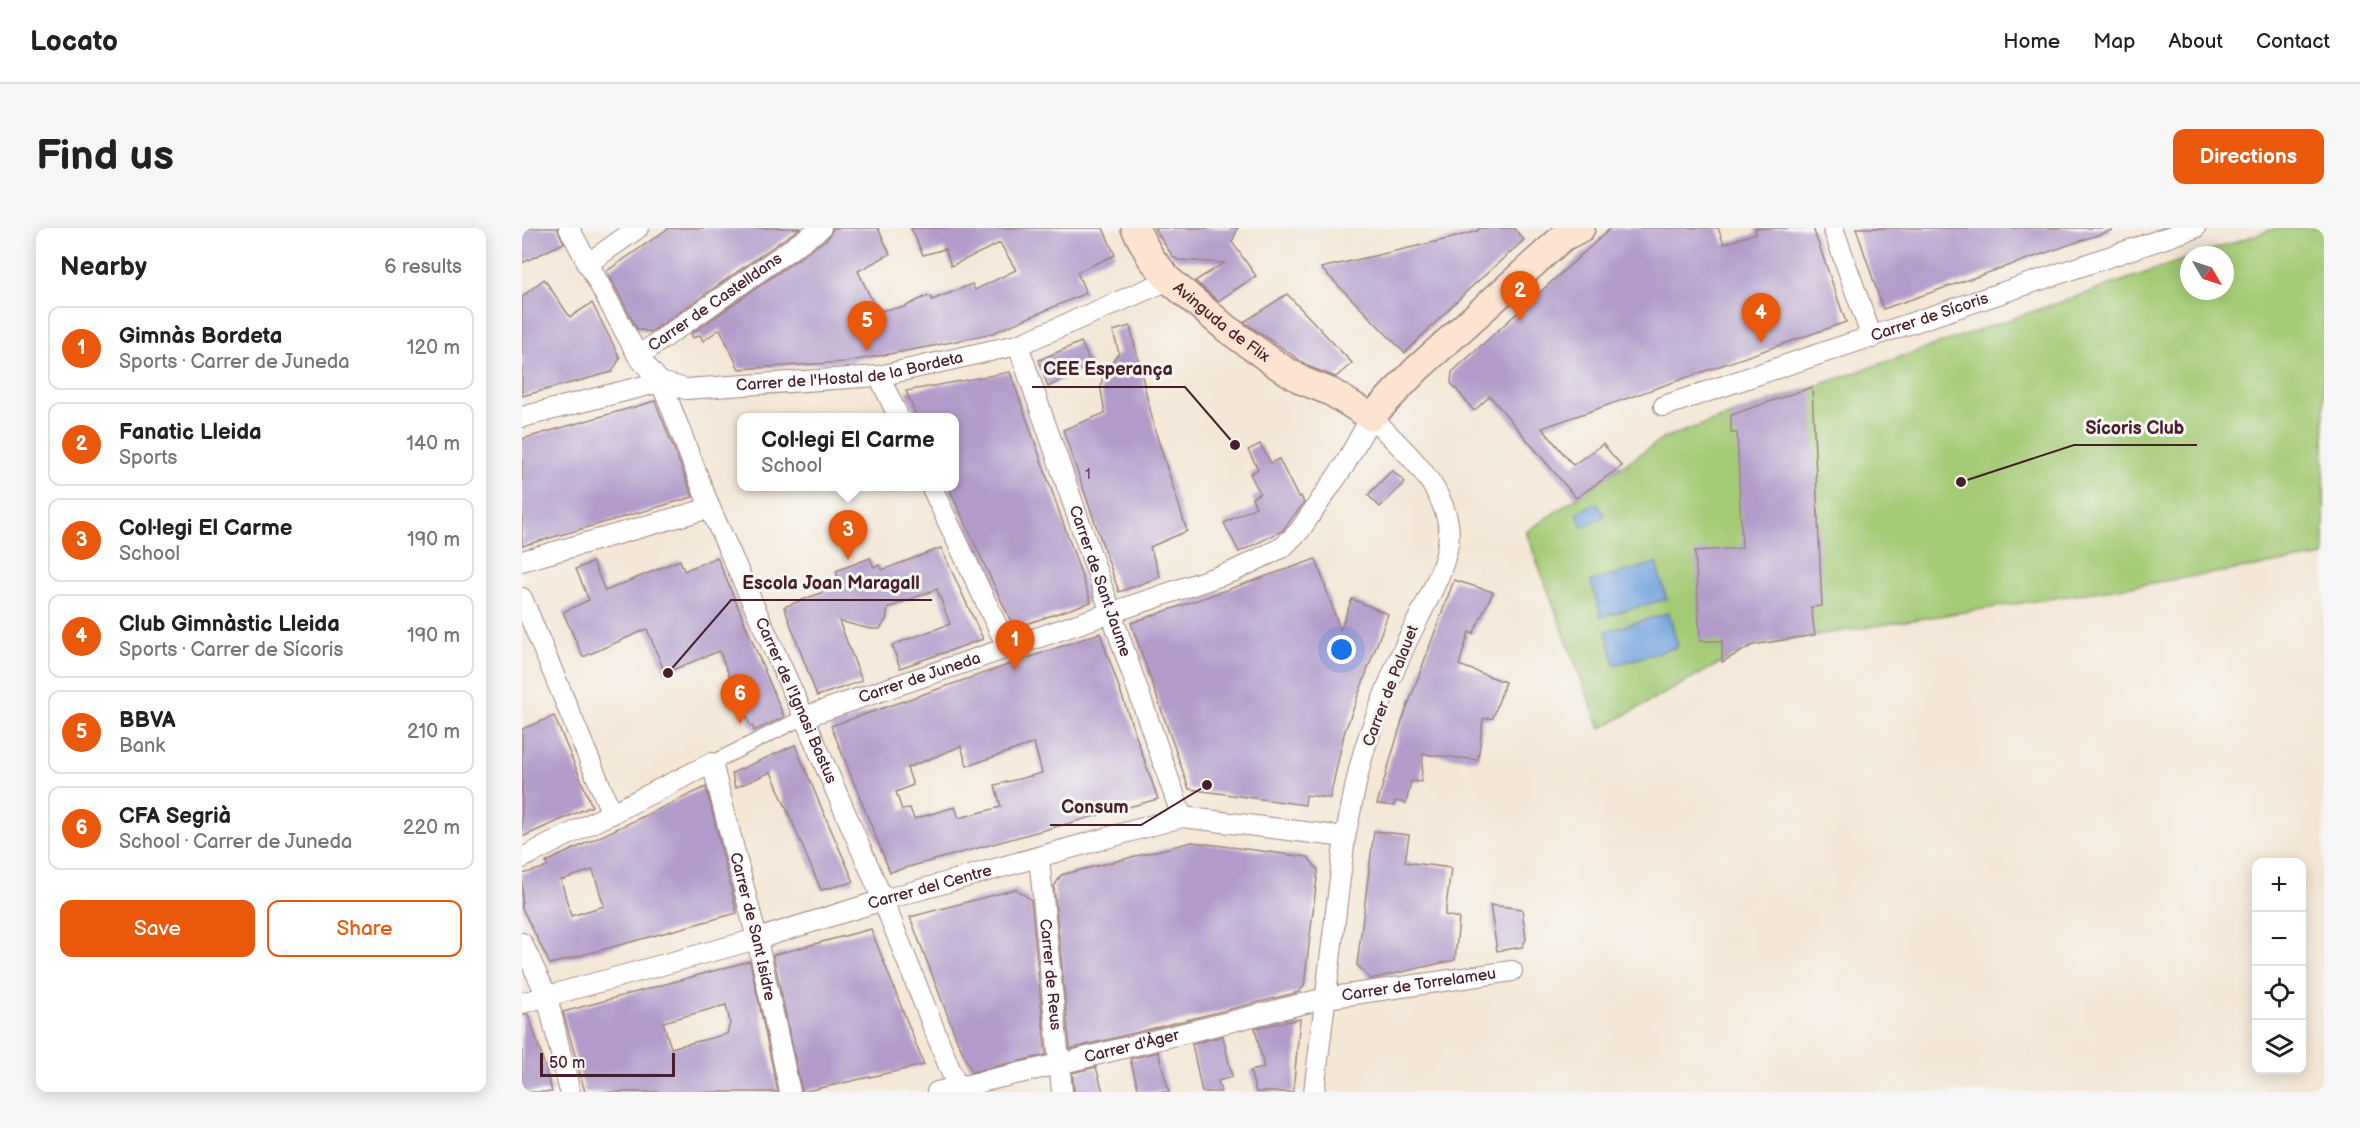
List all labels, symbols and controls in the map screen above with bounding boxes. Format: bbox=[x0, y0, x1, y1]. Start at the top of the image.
text: Locato bbox=[30, 25, 118, 58]
text: Home bbox=[2003, 29, 2060, 54]
text: Map bbox=[2093, 29, 2135, 54]
text: About bbox=[2168, 29, 2223, 54]
text: Contact bbox=[2256, 29, 2330, 54]
button: Directions bbox=[2173, 129, 2324, 184]
text: Find us bbox=[36, 131, 174, 182]
north arrow bbox=[2180, 246, 2234, 300]
street label: Carrer de Castelldans bbox=[644, 249, 786, 355]
text: Nearby bbox=[60, 252, 147, 283]
text: 6 results bbox=[384, 255, 462, 279]
pin: 2 bbox=[1500, 272, 1540, 321]
street label: Avinguda de Flix bbox=[1169, 278, 1274, 367]
street label: Carrer de Sícoris bbox=[1868, 289, 1991, 345]
pin: 4 bbox=[1742, 294, 1780, 343]
pin: 5 bbox=[848, 302, 886, 351]
text: Gimnàs Bordeta bbox=[119, 323, 282, 350]
text: 1 bbox=[77, 336, 86, 360]
text: 120 m bbox=[407, 336, 460, 360]
street label: Carrer de l'Hostal de la Bordeta bbox=[735, 348, 965, 395]
text: Sports · Carrer de Juneda bbox=[119, 350, 350, 374]
callout: CEE Esperança bbox=[1032, 351, 1185, 387]
text: CEE Esperança bbox=[1043, 359, 1173, 380]
callout: Sícoris Club bbox=[2074, 409, 2197, 445]
popup bbox=[737, 413, 959, 491]
text: Sícoris Club bbox=[2086, 418, 2185, 439]
text: Fanatic Lleida bbox=[119, 419, 262, 446]
text: Col·legi El Carme bbox=[761, 427, 935, 454]
text: 2 bbox=[76, 432, 87, 456]
text: 140 m bbox=[406, 432, 460, 456]
text: Sports bbox=[119, 446, 177, 470]
text: School bbox=[761, 454, 822, 478]
house number: 1 bbox=[1085, 466, 1091, 483]
street label: Carrer de Sant Jaume bbox=[1065, 503, 1135, 660]
pin: 3 bbox=[828, 510, 868, 560]
text: Col·legi El Carme bbox=[119, 515, 292, 542]
text: 3 bbox=[76, 528, 87, 552]
text: 190 m bbox=[407, 528, 460, 552]
text: School bbox=[119, 542, 180, 566]
callout: Escola Joan Maragall bbox=[731, 564, 932, 600]
text: Escola Joan Maragall bbox=[742, 573, 920, 594]
text: Club Gimnàstic Lleida bbox=[119, 611, 340, 638]
street label: Carrer de l'Ignasi Bastus bbox=[751, 615, 841, 786]
pin: 1 bbox=[996, 620, 1034, 670]
street label: Carrer de Palauet bbox=[1359, 623, 1423, 749]
text: 4 bbox=[76, 624, 87, 648]
text: 190 m bbox=[407, 624, 460, 648]
your location bbox=[1327, 635, 1356, 664]
text: Sports · Carrer de Sícoris bbox=[119, 638, 343, 662]
street label: Carrer de Juneda bbox=[856, 648, 983, 707]
pin: 6 bbox=[720, 674, 760, 724]
text: BBVA bbox=[119, 707, 175, 734]
text: 5 bbox=[76, 720, 87, 744]
text: 210 m bbox=[407, 720, 460, 744]
text: Bank bbox=[119, 734, 165, 758]
callout: Consum bbox=[1050, 789, 1141, 825]
text: Consum bbox=[1061, 797, 1129, 818]
text: CFA Segrià bbox=[119, 803, 231, 830]
text: 6 bbox=[75, 816, 88, 840]
text: 220 m bbox=[403, 816, 460, 840]
text: School · Carrer de Juneda bbox=[119, 830, 352, 854]
street label: Carrer de Sant Isidre bbox=[726, 850, 780, 1003]
map controls bbox=[2252, 858, 2306, 1074]
button: + bbox=[2252, 858, 2306, 912]
street label: Carrer del Centre bbox=[866, 861, 994, 914]
button: Save bbox=[60, 900, 255, 957]
button: Share bbox=[267, 900, 462, 957]
button: − bbox=[2252, 912, 2306, 966]
street label: Carrer de Reus bbox=[1036, 918, 1065, 1031]
street label: Carrer de Torrelameu bbox=[1340, 964, 1497, 1005]
button: locate bbox=[2252, 966, 2306, 1020]
button: layers bbox=[2252, 1020, 2306, 1074]
street label: Carrer d'Àger bbox=[1082, 1025, 1181, 1067]
scale bar bbox=[540, 1050, 675, 1078]
text: 50 m bbox=[549, 1054, 585, 1073]

